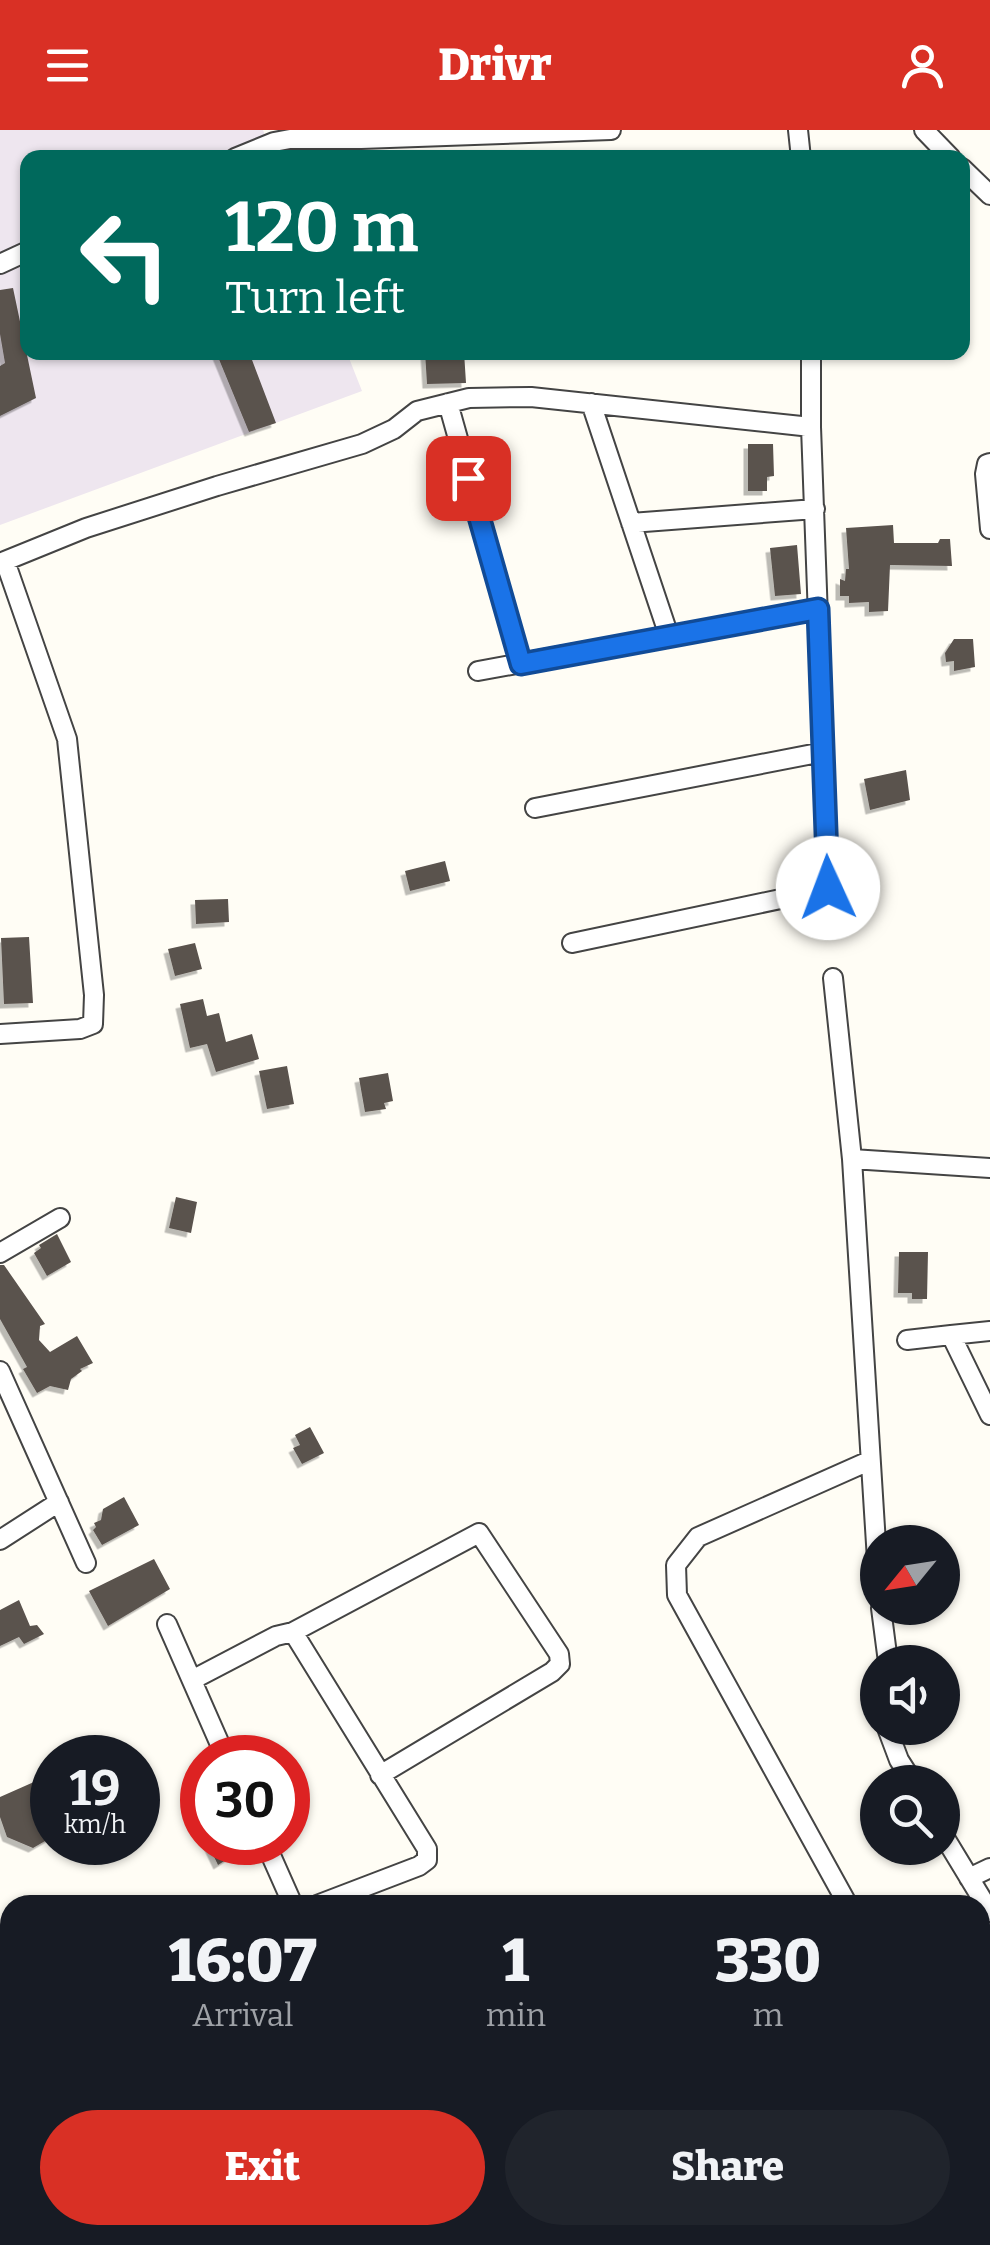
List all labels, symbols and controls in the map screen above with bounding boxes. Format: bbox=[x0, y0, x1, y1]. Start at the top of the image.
icon: menu bbox=[40, 38, 95, 93]
text: Drivr bbox=[438, 38, 552, 92]
icon: person bbox=[895, 38, 950, 93]
text: 120 m bbox=[225, 186, 418, 270]
icon: left bbox=[60, 190, 190, 320]
text: Turn left bbox=[225, 271, 405, 325]
pin bbox=[426, 436, 511, 521]
icon: arrive bbox=[441, 451, 496, 506]
position arrow bbox=[776, 836, 880, 940]
north arrow bbox=[860, 1525, 960, 1625]
map controls bbox=[860, 1525, 960, 1865]
button: sound bbox=[860, 1645, 960, 1745]
speed limit sign: 30 bbox=[180, 1735, 310, 1865]
text: 19 bbox=[69, 1758, 121, 1818]
button: search bbox=[860, 1765, 960, 1865]
text: km/h bbox=[64, 1810, 126, 1840]
text: 16:07 bbox=[169, 1925, 317, 1997]
text: 1 bbox=[503, 1925, 529, 1997]
text: 330 bbox=[715, 1925, 821, 1997]
text: Arrival bbox=[192, 1996, 294, 2034]
text: min bbox=[486, 1996, 546, 2034]
text: m bbox=[753, 1996, 783, 2034]
button: Exit bbox=[40, 2110, 485, 2225]
button: Share bbox=[505, 2110, 950, 2225]

